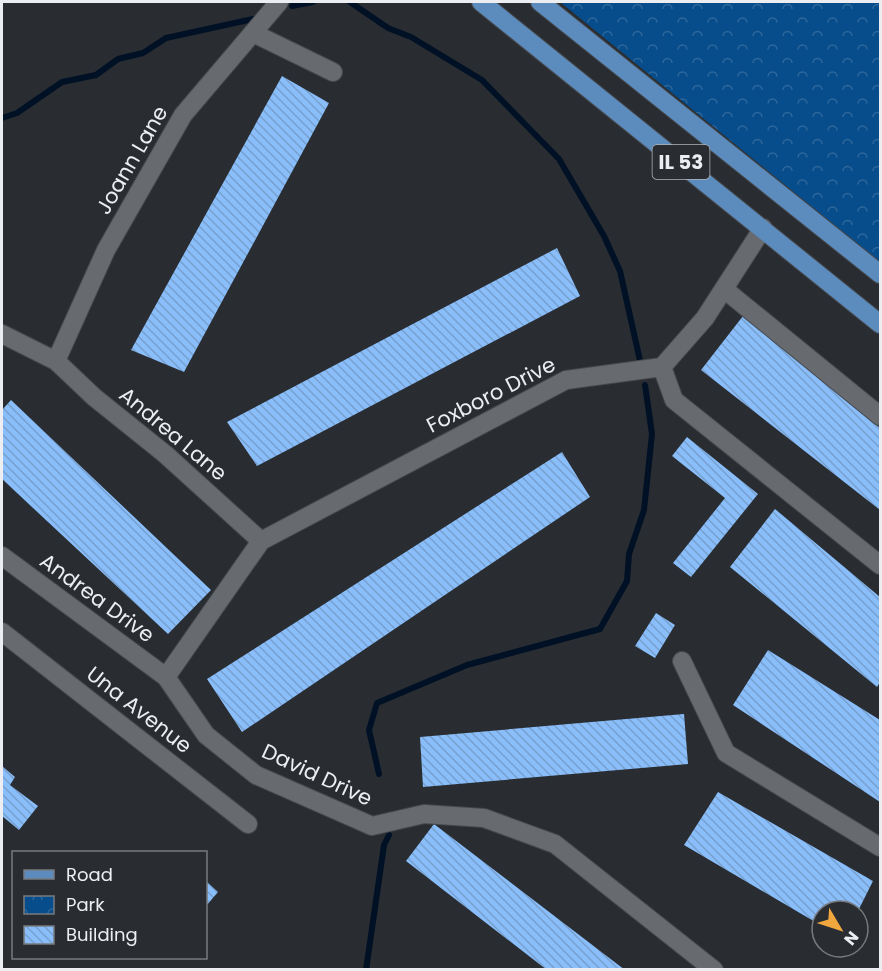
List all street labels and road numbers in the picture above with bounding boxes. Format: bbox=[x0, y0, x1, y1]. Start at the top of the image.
street label: Joann Lane bbox=[89, 100, 174, 219]
road number: IL 53 bbox=[652, 145, 710, 179]
street label: Foxboro Drive bbox=[421, 350, 560, 440]
street label: Andrea Lane bbox=[113, 380, 233, 487]
street label: Andrea Drive bbox=[34, 546, 160, 649]
street label: Una Avenue bbox=[81, 659, 198, 760]
street label: David Drive bbox=[257, 736, 377, 813]

